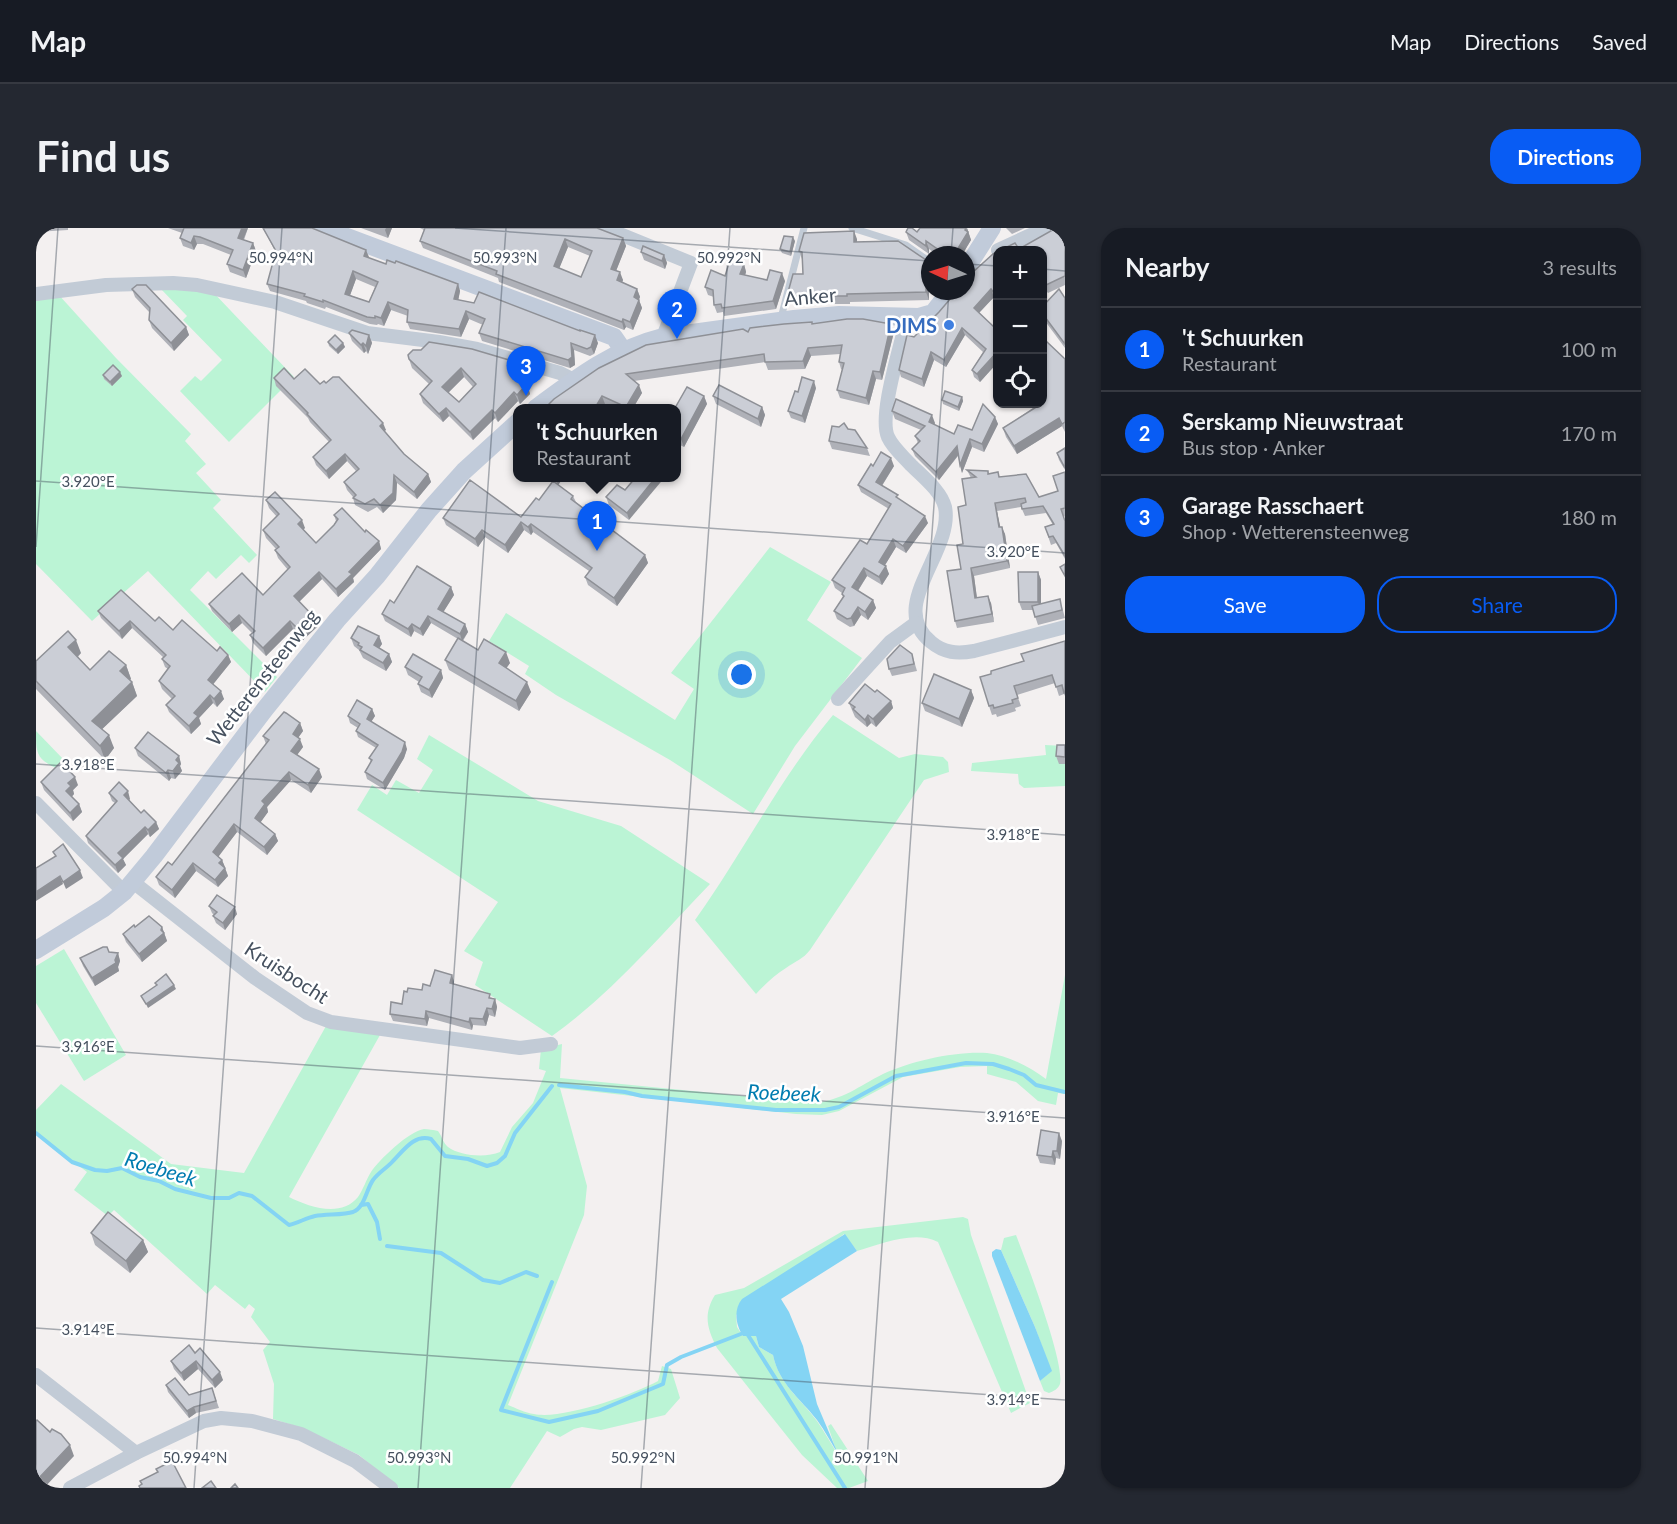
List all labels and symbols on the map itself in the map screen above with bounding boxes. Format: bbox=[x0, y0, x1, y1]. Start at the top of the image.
north arrow bbox=[921, 246, 975, 300]
text: 50.994°N bbox=[249, 248, 313, 266]
text: 50.993°N bbox=[473, 248, 537, 266]
text: 50.992°N bbox=[697, 248, 761, 266]
street label: Anker bbox=[783, 282, 838, 310]
pin: 2 bbox=[658, 290, 696, 339]
place label: DIMS bbox=[886, 313, 937, 337]
marker: DIMS bbox=[942, 318, 956, 332]
pin: 3 bbox=[506, 346, 546, 396]
text: 3.920°E bbox=[61, 472, 115, 490]
pin: 1 bbox=[578, 502, 616, 551]
text: 3.920°E bbox=[986, 542, 1040, 560]
street label: Wetterensteenweg bbox=[201, 604, 323, 750]
your location bbox=[727, 660, 756, 689]
text: 3.918°E bbox=[61, 755, 115, 773]
text: 3.918°E bbox=[986, 825, 1040, 843]
street label: Kruisbocht bbox=[240, 936, 334, 1008]
text: 3.916°E bbox=[61, 1037, 115, 1055]
water label: Roebeek bbox=[747, 1078, 822, 1106]
text: 3.916°E bbox=[986, 1107, 1040, 1125]
water label: Roebeek bbox=[122, 1145, 201, 1191]
text: 3.914°E bbox=[61, 1320, 115, 1338]
text: 3.914°E bbox=[986, 1390, 1040, 1408]
text: 50.994°N bbox=[163, 1448, 227, 1466]
text: 50.993°N bbox=[387, 1448, 451, 1466]
text: 50.992°N bbox=[611, 1448, 675, 1466]
text: 50.991°N bbox=[834, 1448, 898, 1466]

